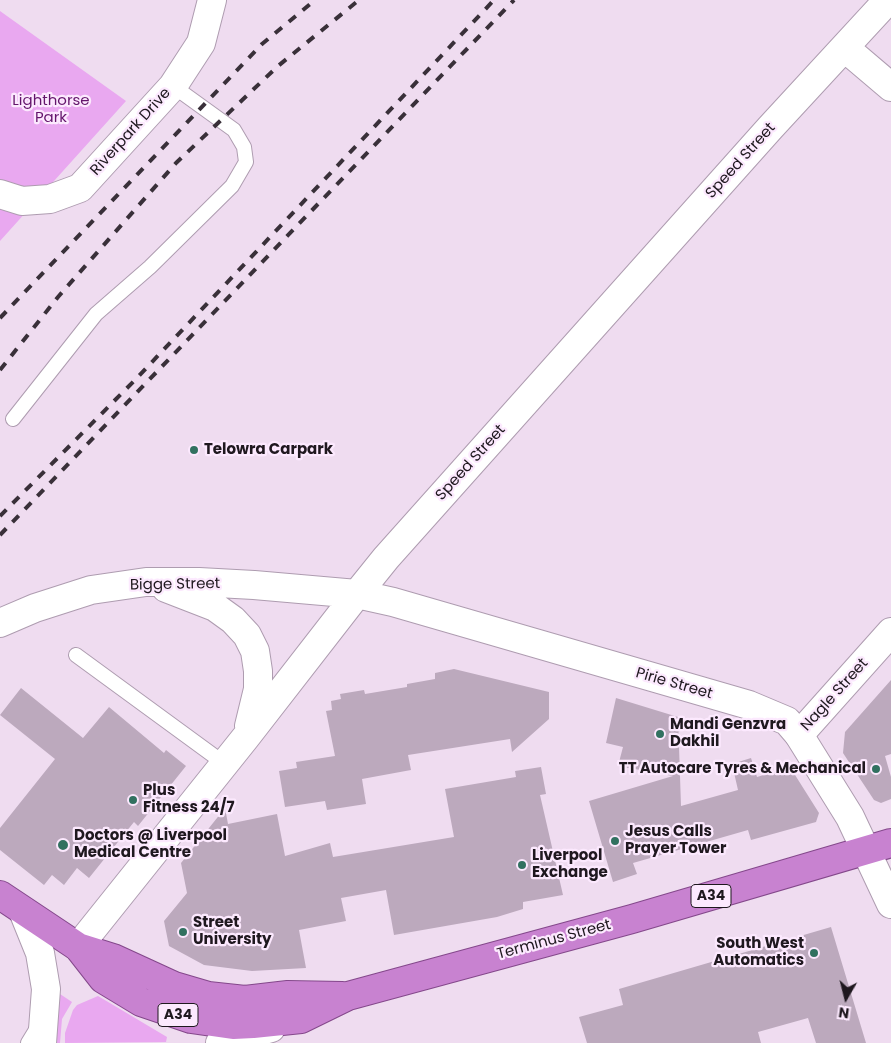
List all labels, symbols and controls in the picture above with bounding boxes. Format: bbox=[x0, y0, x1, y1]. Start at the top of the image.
street label: Riverpark Drive bbox=[87, 85, 175, 179]
park label: Lighthorse Park bbox=[12, 92, 90, 127]
street label: Speed Street bbox=[702, 119, 780, 203]
street label: Speed Street bbox=[432, 421, 510, 505]
place label: Telowra Carpark bbox=[204, 441, 333, 459]
marker: Telowra Carpark bbox=[188, 444, 200, 456]
street label: Bigge Street bbox=[130, 575, 220, 595]
street label: Nagle Street bbox=[798, 655, 872, 735]
street label: Pirie Street bbox=[634, 664, 714, 704]
place label: Mandi Genzvra Dakhil bbox=[670, 716, 786, 751]
marker: Mandi Genzvra Dakhil bbox=[654, 728, 666, 740]
place label: TT Autocare Tyres & Mechanical bbox=[619, 760, 866, 778]
marker: TT Autocare Tyres & Mechanical bbox=[870, 763, 882, 775]
place label: Plus Fitness 24/7 bbox=[143, 782, 235, 817]
marker: Plus Fitness 24/7 bbox=[127, 794, 139, 806]
place label: Jesus Calls Prayer Tower bbox=[625, 823, 726, 858]
place label: Doctors @ Liverpool Medical Centre bbox=[74, 827, 227, 862]
marker: Jesus Calls Prayer Tower bbox=[609, 835, 621, 847]
marker: Doctors @ Liverpool Medical Centre bbox=[56, 838, 70, 852]
place label: Liverpool Exchange bbox=[532, 847, 608, 882]
marker: Liverpool Exchange bbox=[516, 859, 528, 871]
road number: A34 bbox=[691, 884, 731, 908]
place label: Street University bbox=[193, 914, 272, 949]
street label: Terminus Street bbox=[495, 916, 613, 964]
marker: Street University bbox=[177, 926, 189, 938]
place label: South West Automatics bbox=[713, 935, 804, 970]
marker: South West Automatics bbox=[808, 947, 820, 959]
north arrow bbox=[821, 973, 871, 1023]
text: N bbox=[837, 1002, 851, 1023]
road number: A34 bbox=[158, 1004, 198, 1026]

